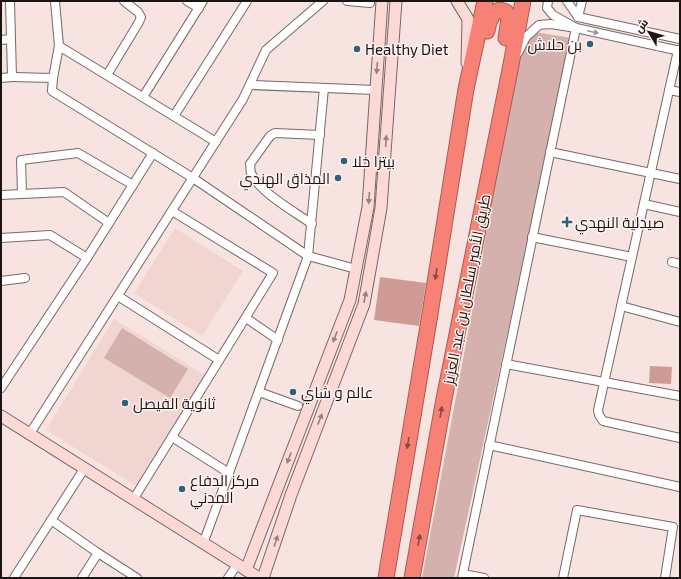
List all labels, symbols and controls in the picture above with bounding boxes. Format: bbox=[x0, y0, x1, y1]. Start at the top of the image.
north arrow bbox=[629, 12, 669, 52]
text: ش bbox=[631, 16, 651, 36]
one-way arrow bbox=[587, 29, 599, 35]
place label: بن حلاش bbox=[528, 35, 582, 55]
marker: بن حلاش bbox=[585, 39, 595, 49]
place label: Healthy Diet bbox=[365, 40, 449, 58]
marker: Healthy Diet bbox=[352, 44, 362, 54]
one-way arrow bbox=[374, 62, 380, 74]
one-way arrow bbox=[383, 135, 390, 147]
place label: بيتزا خلا bbox=[352, 152, 395, 171]
marker: بيتزا خلا bbox=[339, 156, 349, 166]
place label: المذاق الهندي bbox=[239, 169, 330, 191]
marker: المذاق الهندي bbox=[333, 173, 343, 183]
one-way arrow bbox=[365, 192, 372, 204]
street label: طريق الأمير سلطان بن عبد العزيز bbox=[439, 192, 495, 387]
place label: صيدلية النهدي bbox=[575, 213, 664, 235]
marker: صيدلية النهدي bbox=[562, 217, 572, 227]
one-way arrow bbox=[433, 267, 439, 280]
one-way arrow bbox=[362, 291, 368, 303]
one-way arrow bbox=[332, 332, 338, 344]
place label: عالم و شاي bbox=[301, 383, 373, 405]
marker: عالم و شاي bbox=[288, 387, 298, 397]
place label: ثانوية الفيصل bbox=[133, 394, 216, 414]
marker: ثانوية الفيصل bbox=[120, 398, 130, 408]
one-way arrow bbox=[439, 405, 445, 418]
one-way arrow bbox=[318, 412, 324, 424]
one-way arrow bbox=[405, 437, 411, 449]
one-way arrow bbox=[285, 453, 291, 465]
place label: مركز الدفاع المدني bbox=[190, 471, 259, 510]
marker: مركز الدفاع المدني bbox=[177, 484, 187, 494]
one-way arrow bbox=[416, 533, 422, 546]
one-way arrow bbox=[273, 535, 279, 547]

